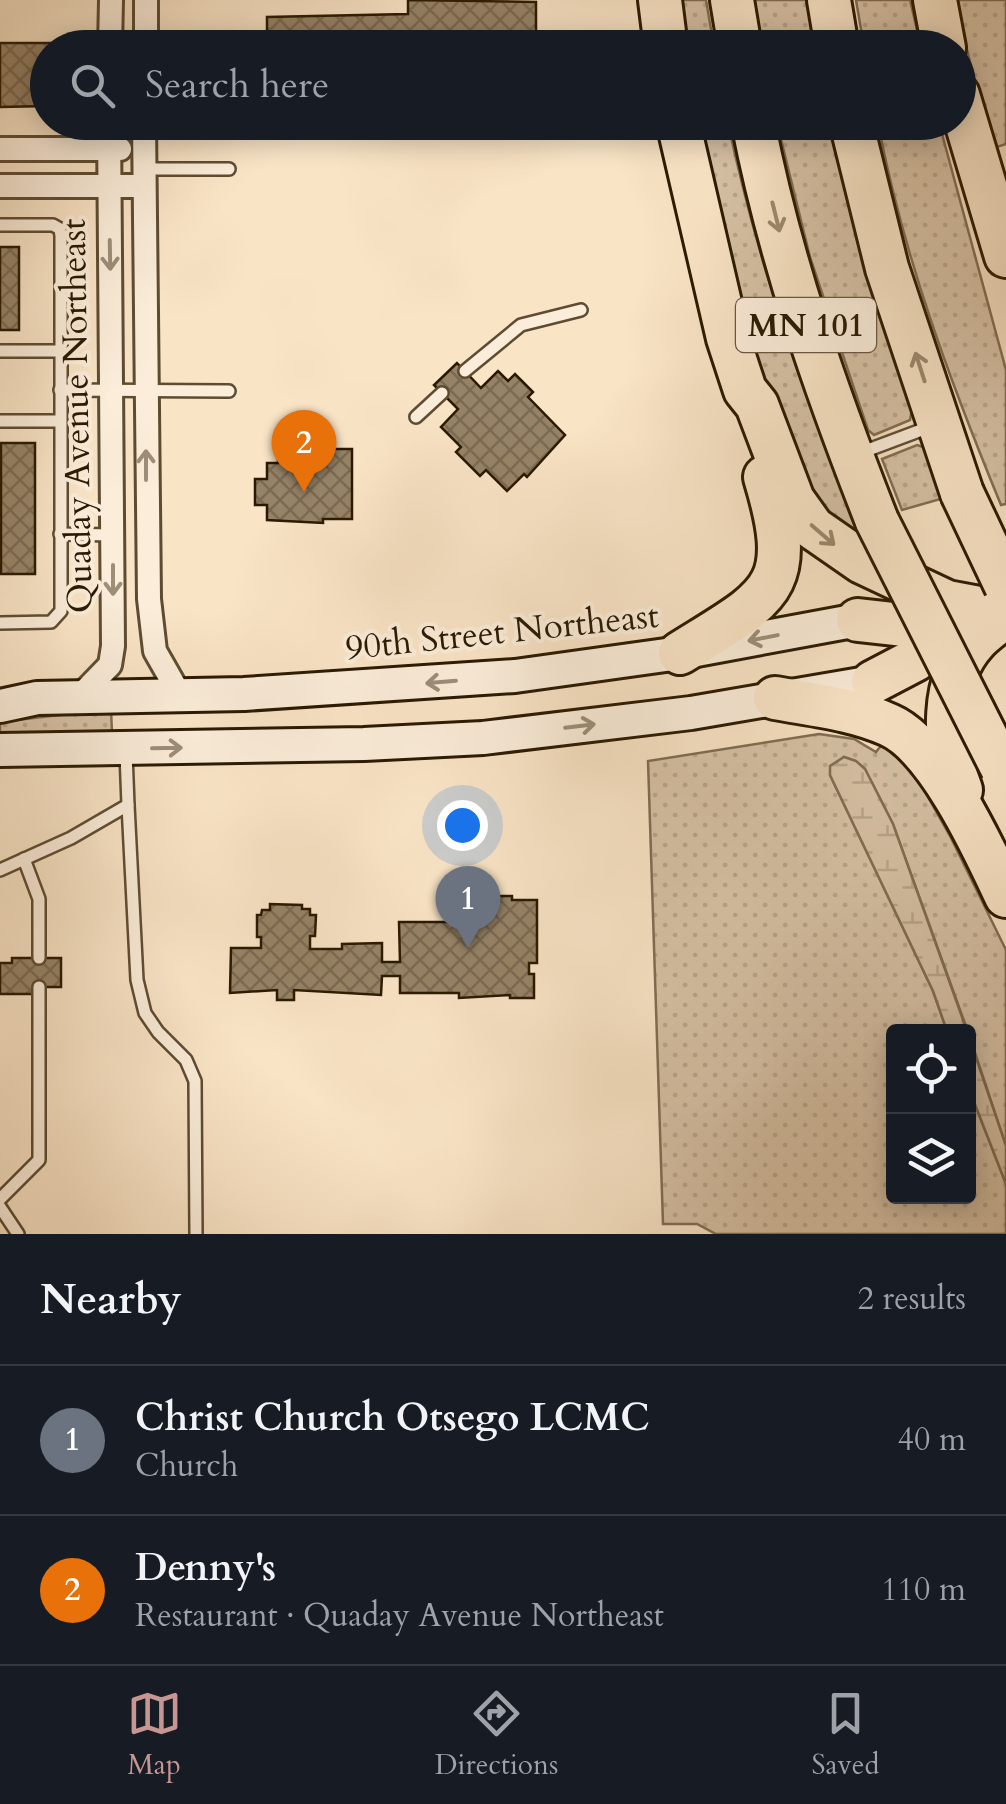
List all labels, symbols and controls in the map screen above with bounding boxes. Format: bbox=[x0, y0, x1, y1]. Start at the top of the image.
search box bbox=[30, 30, 976, 140]
icon: search bbox=[65, 58, 120, 113]
text: Search here bbox=[145, 59, 329, 111]
one-way arrow bbox=[768, 200, 786, 232]
street label: Quaday Avenue Northeast bbox=[50, 218, 104, 614]
one-way arrow bbox=[101, 238, 120, 270]
road number: MN 101 bbox=[736, 298, 876, 352]
one-way arrow bbox=[910, 352, 928, 384]
pin: 2 bbox=[272, 410, 336, 492]
one-way arrow bbox=[136, 449, 156, 482]
one-way arrow bbox=[810, 523, 836, 545]
one-way arrow bbox=[104, 562, 122, 595]
street label: 90th Street Northeast bbox=[343, 592, 661, 672]
one-way arrow bbox=[747, 629, 779, 648]
one-way arrow bbox=[425, 672, 457, 691]
one-way arrow bbox=[563, 716, 595, 735]
one-way arrow bbox=[151, 738, 183, 757]
your location bbox=[437, 800, 488, 851]
pin: 1 bbox=[436, 866, 500, 948]
map controls bbox=[886, 1024, 976, 1204]
button: locate bbox=[886, 1024, 976, 1114]
button: layers bbox=[886, 1114, 976, 1204]
text: Nearby bbox=[40, 1271, 182, 1328]
text: 2 results bbox=[858, 1277, 966, 1321]
text: Christ Church Otsego LCMC bbox=[135, 1392, 650, 1444]
text: 1 bbox=[64, 1418, 81, 1462]
text: 40 m bbox=[898, 1418, 966, 1462]
text: Church bbox=[135, 1444, 238, 1488]
text: Denny's bbox=[135, 1542, 276, 1594]
text: 2 bbox=[64, 1568, 81, 1612]
text: 110 m bbox=[881, 1568, 966, 1612]
text: Restaurant · Quaday Avenue Northeast bbox=[135, 1594, 664, 1638]
tab: Map bbox=[127, 1686, 182, 1784]
tab: Directions bbox=[435, 1686, 558, 1784]
tab: Saved bbox=[811, 1686, 879, 1784]

